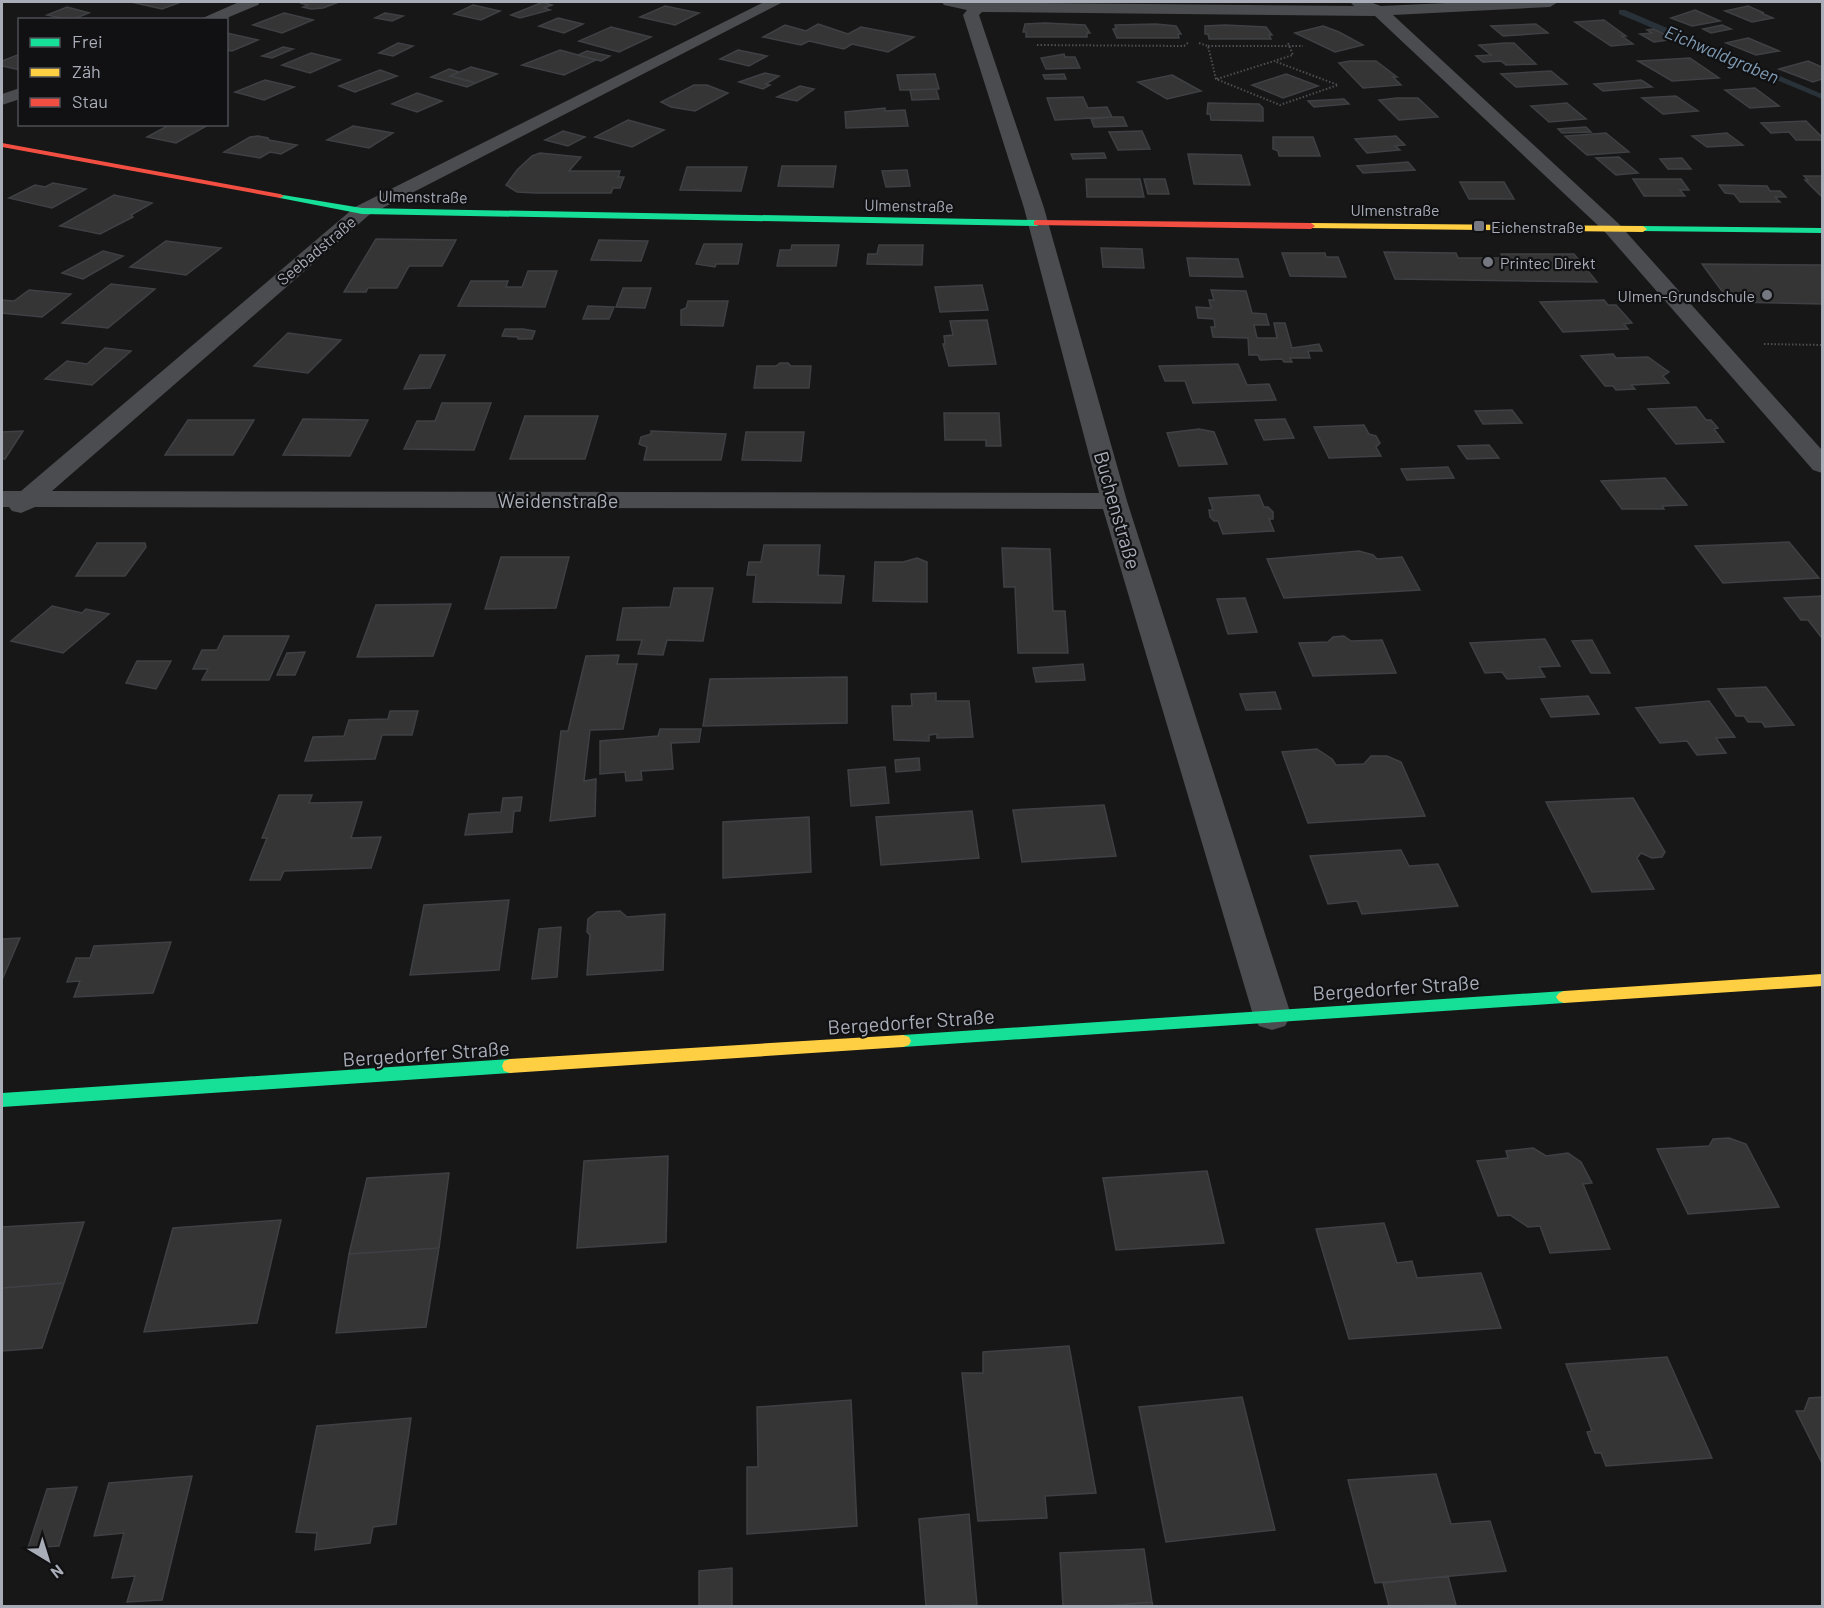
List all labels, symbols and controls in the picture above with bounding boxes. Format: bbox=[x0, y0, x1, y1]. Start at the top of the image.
legend bbox=[18, 18, 228, 126]
water label: Eichwaldgraben bbox=[1662, 20, 1782, 88]
text: Frei bbox=[72, 30, 103, 52]
text: Zäh bbox=[72, 60, 101, 82]
text: Stau bbox=[72, 90, 108, 112]
street label: Ulmenstraße bbox=[378, 186, 468, 206]
street label: Ulmenstraße bbox=[864, 195, 954, 215]
street label: Ulmenstraße bbox=[1350, 200, 1440, 219]
street label: Seebadstraße bbox=[273, 212, 359, 288]
place label: Eichenstraße bbox=[1491, 217, 1584, 236]
marker: Eichenstraße bbox=[1472, 219, 1486, 233]
place label: Printec Direkt bbox=[1500, 253, 1596, 272]
marker: Printec Direkt bbox=[1481, 255, 1495, 269]
place label: Ulmen-Grundschule bbox=[1618, 286, 1755, 305]
marker: Ulmen-Grundschule bbox=[1760, 288, 1774, 302]
street label: Buchenstraße bbox=[1090, 448, 1146, 572]
street label: Weidenstraße bbox=[498, 488, 618, 512]
street label: Bergedorfer Straße bbox=[1312, 969, 1480, 1005]
street label: Bergedorfer Straße bbox=[827, 1003, 995, 1039]
street label: Bergedorfer Straße bbox=[342, 1035, 510, 1071]
north arrow bbox=[18, 1530, 78, 1590]
text: N bbox=[48, 1561, 68, 1583]

